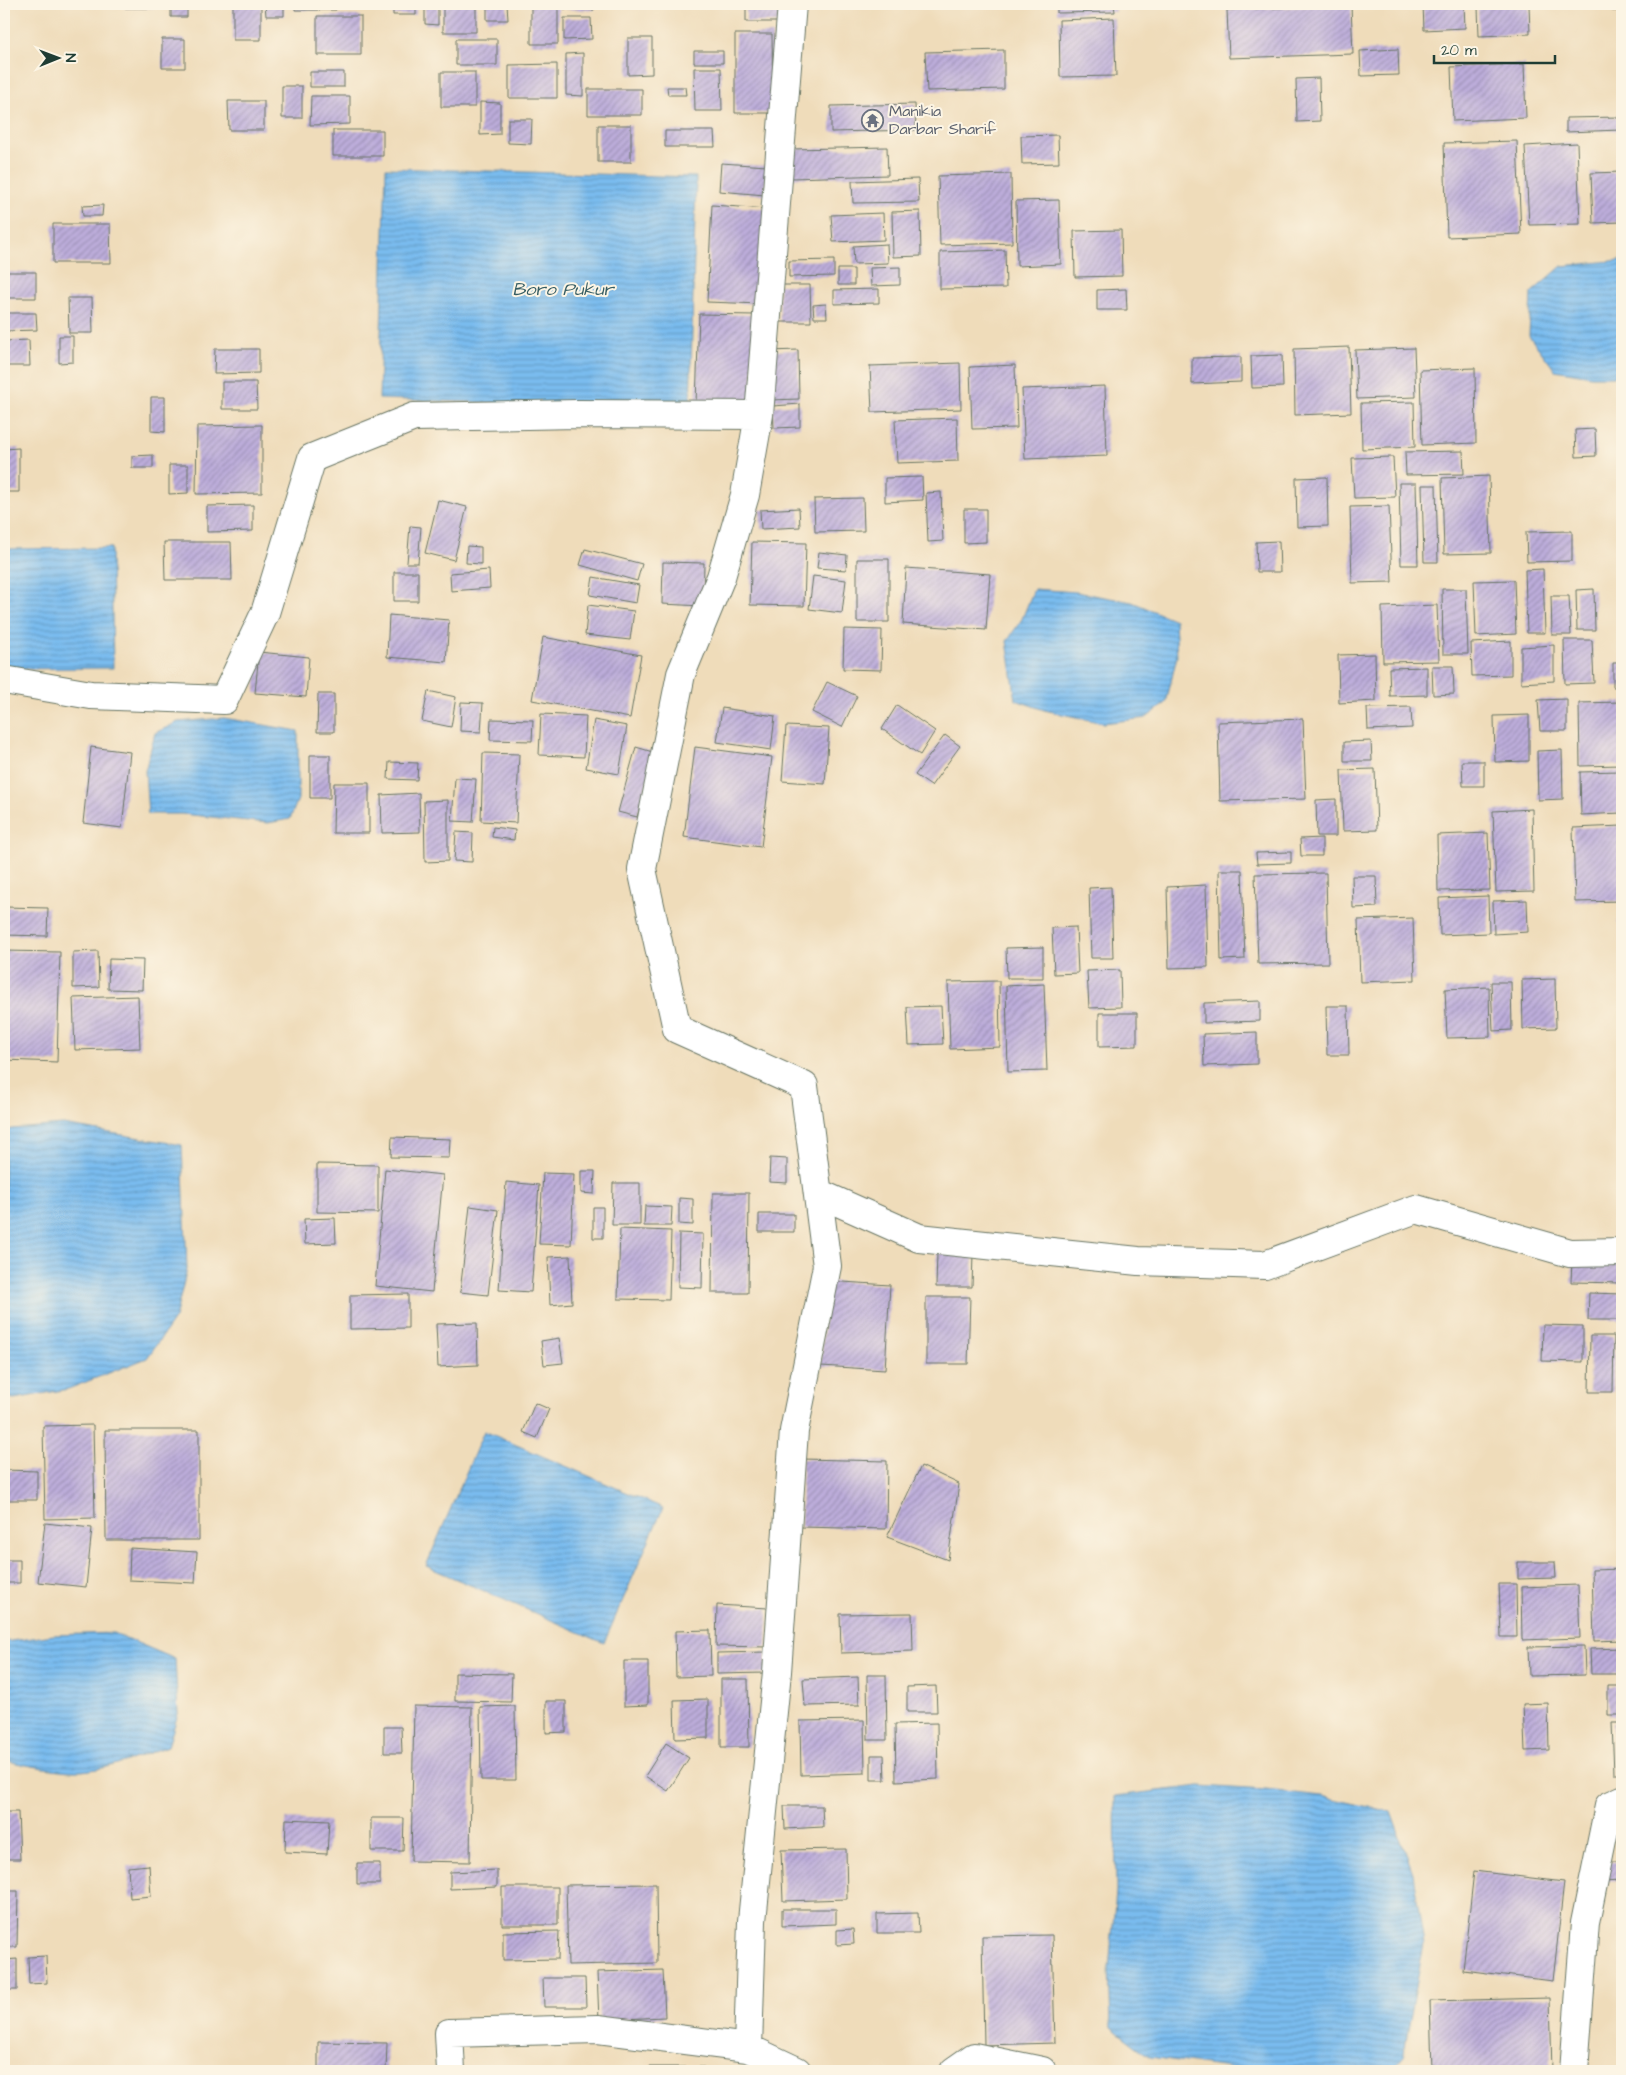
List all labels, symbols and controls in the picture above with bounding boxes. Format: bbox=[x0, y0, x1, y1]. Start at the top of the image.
north arrow bbox=[32, 32, 82, 82]
scale bar bbox=[1434, 32, 1555, 64]
text: 20 m bbox=[1441, 40, 1477, 61]
text: N bbox=[60, 53, 80, 63]
place label: Manikia Darbar Sharif bbox=[889, 100, 996, 140]
temple icon: Manikia Darbar Sharif bbox=[861, 108, 885, 132]
water label: Boro Pukur bbox=[513, 277, 616, 302]

